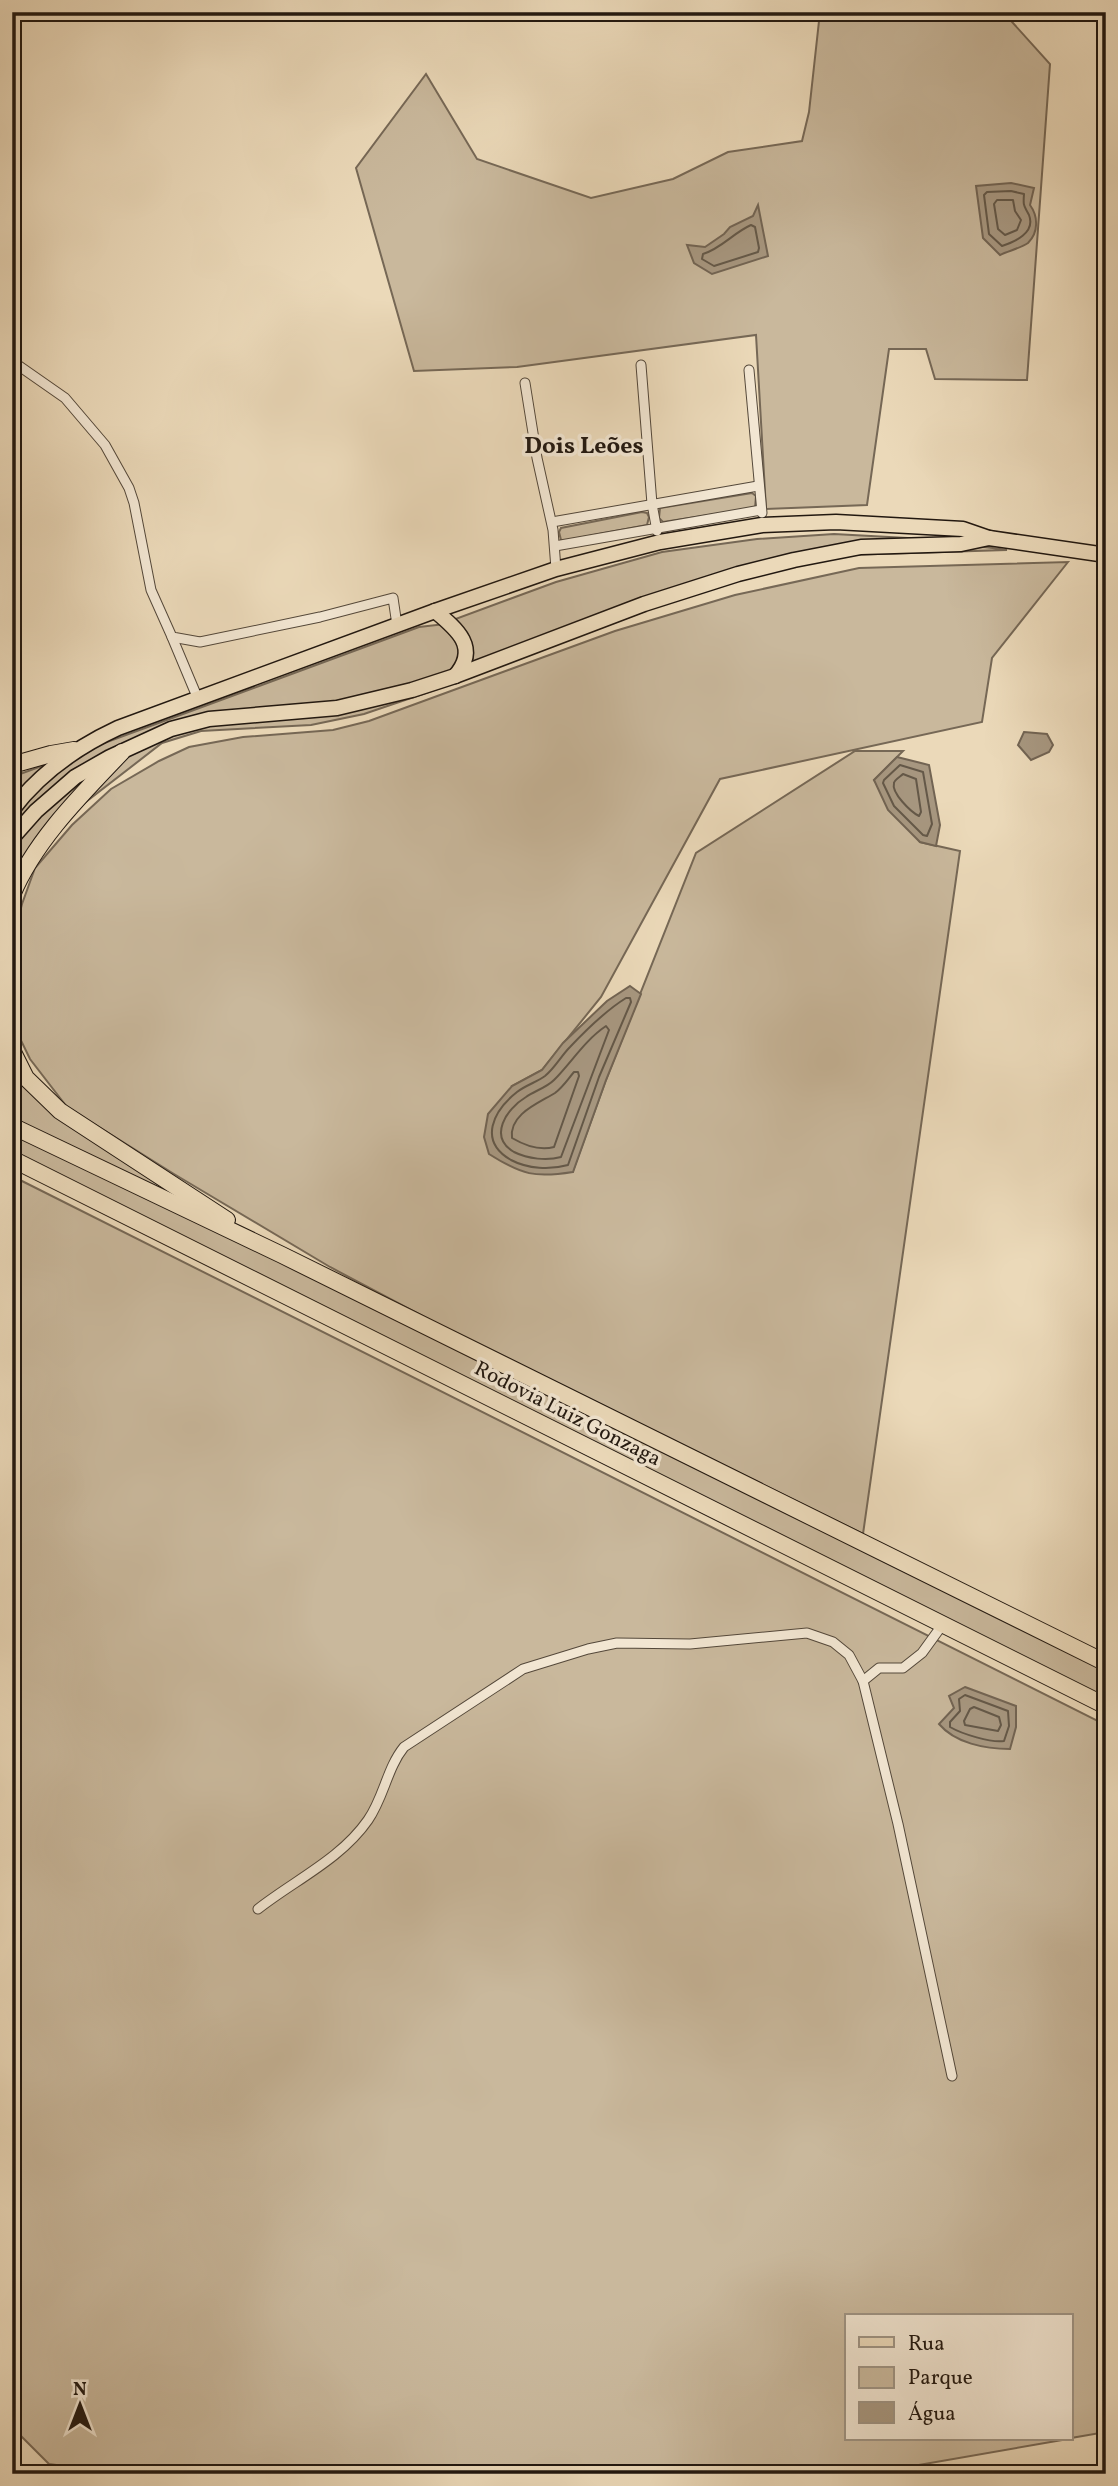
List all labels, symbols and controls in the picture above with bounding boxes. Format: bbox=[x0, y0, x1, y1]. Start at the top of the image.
district label: Dois Leões bbox=[524, 430, 644, 464]
street label: Rodovia Luiz Gonzaga bbox=[469, 1355, 666, 1474]
legend bbox=[845, 2314, 1072, 2440]
text: Rua bbox=[908, 2330, 945, 2359]
text: Parque bbox=[908, 2364, 973, 2393]
north arrow bbox=[46, 2370, 116, 2440]
text: N bbox=[73, 2377, 87, 2403]
text: Água bbox=[908, 2400, 956, 2429]

